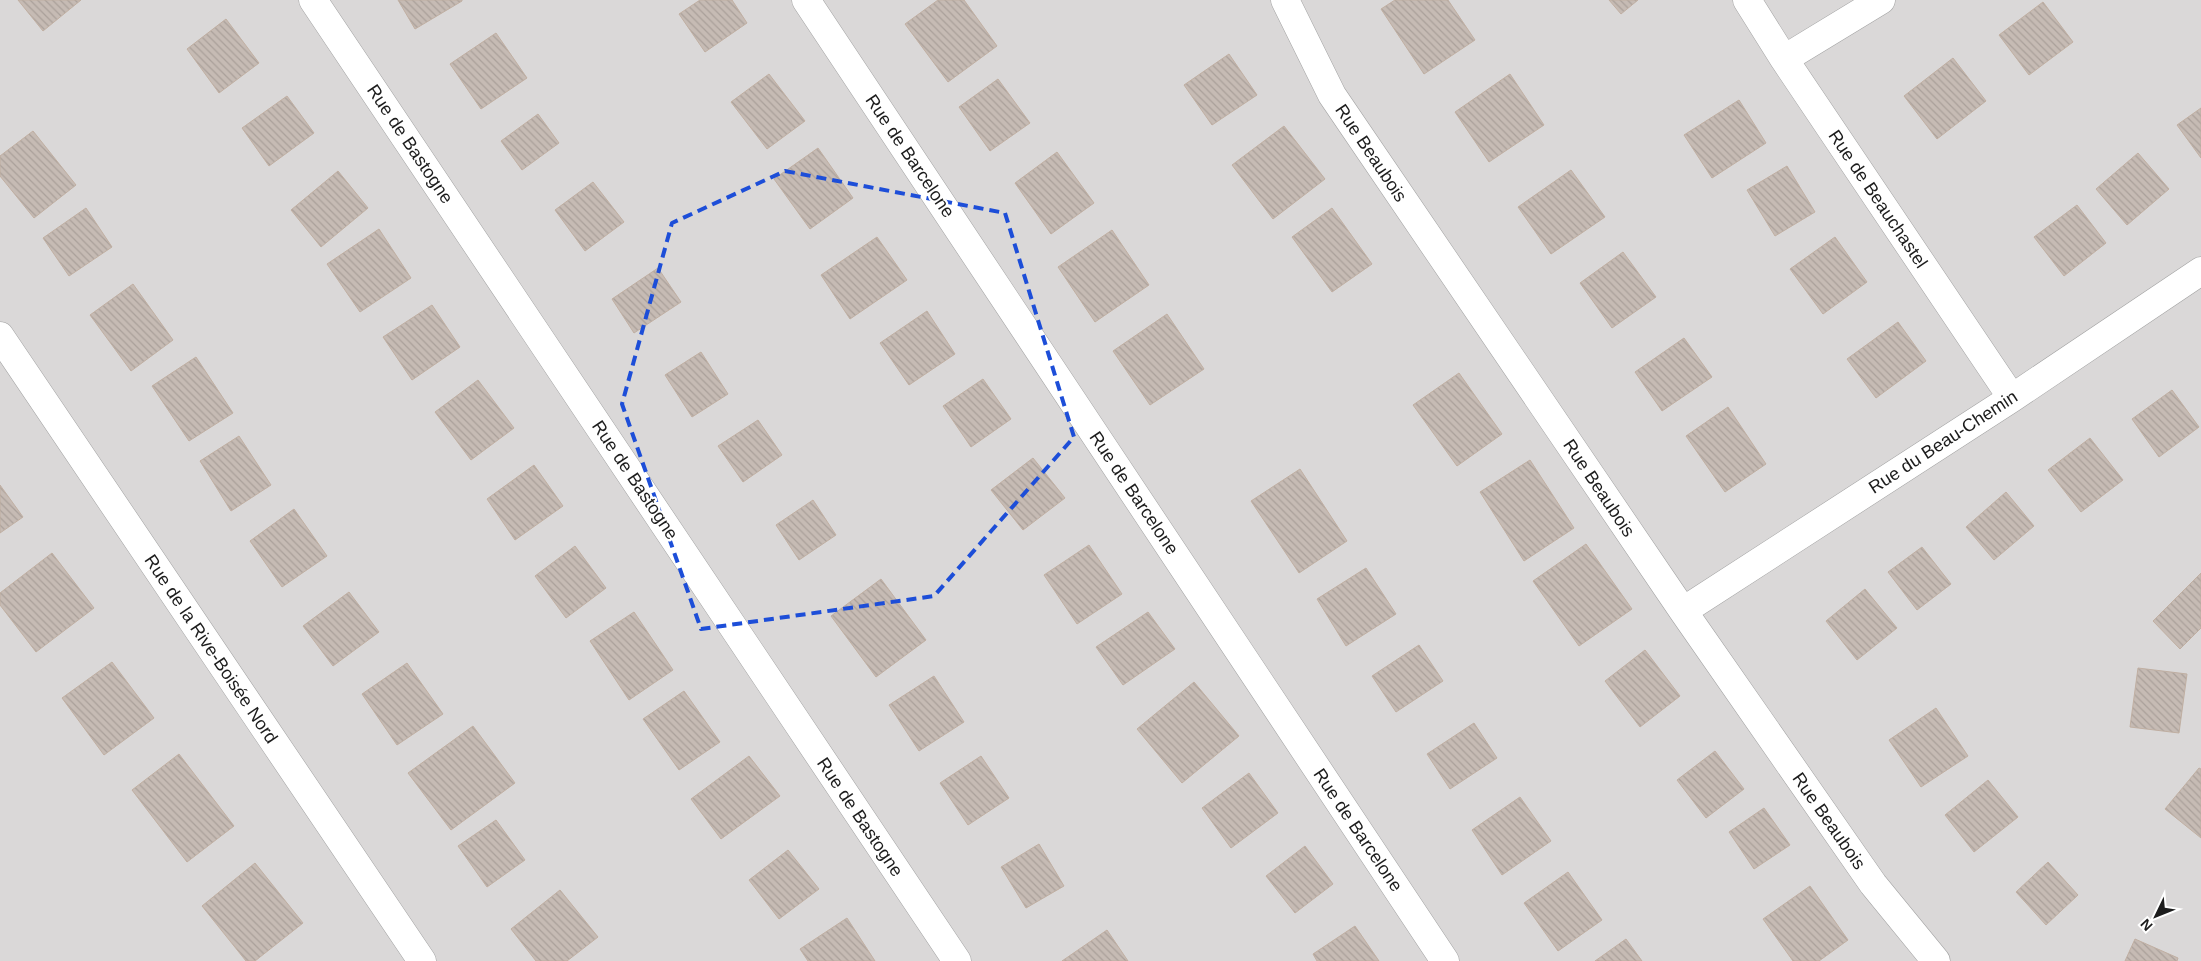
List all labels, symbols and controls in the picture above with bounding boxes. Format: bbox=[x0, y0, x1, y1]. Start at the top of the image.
street label: Rue de Bastogne bbox=[363, 81, 457, 207]
street label: Rue de Barcelone bbox=[861, 91, 959, 221]
street label: Rue Beaubois bbox=[1331, 101, 1411, 205]
street label: Rue de Beauchastel bbox=[1824, 126, 1932, 272]
street label: Rue du Beau-Chemin bbox=[1865, 386, 2021, 498]
street label: Rue de Bastogne bbox=[588, 417, 682, 543]
street label: Rue de Barcelone bbox=[1085, 428, 1183, 558]
street label: Rue Beaubois bbox=[1559, 436, 1639, 540]
street label: Rue de la Rive-Boisée Nord bbox=[140, 551, 282, 747]
street label: Rue de Bastogne bbox=[813, 754, 907, 880]
street label: Rue de Barcelone bbox=[1309, 765, 1407, 895]
street label: Rue Beaubois bbox=[1788, 769, 1870, 873]
north arrow bbox=[2131, 891, 2181, 941]
text: N bbox=[2137, 916, 2156, 934]

